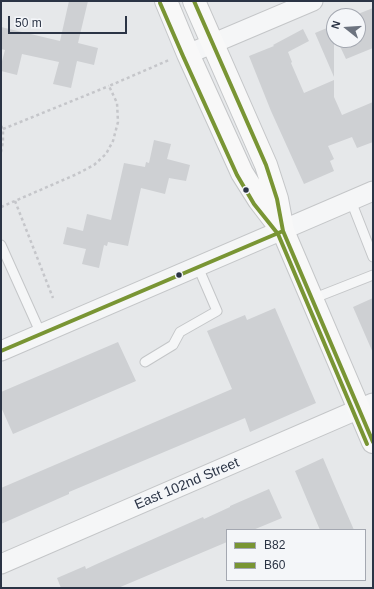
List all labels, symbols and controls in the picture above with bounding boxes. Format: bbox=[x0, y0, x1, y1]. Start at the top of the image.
scale bar bbox=[10, 8, 129, 34]
north arrow bbox=[326, 8, 366, 48]
text: 50 m bbox=[15, 16, 42, 30]
text: N bbox=[329, 19, 342, 30]
unlabelled marker bbox=[241, 185, 251, 195]
unlabelled marker bbox=[174, 270, 184, 280]
street label: East 102nd Street bbox=[132, 454, 242, 514]
legend bbox=[226, 529, 366, 581]
text: B82 bbox=[264, 538, 285, 552]
text: B60 bbox=[264, 558, 285, 572]

